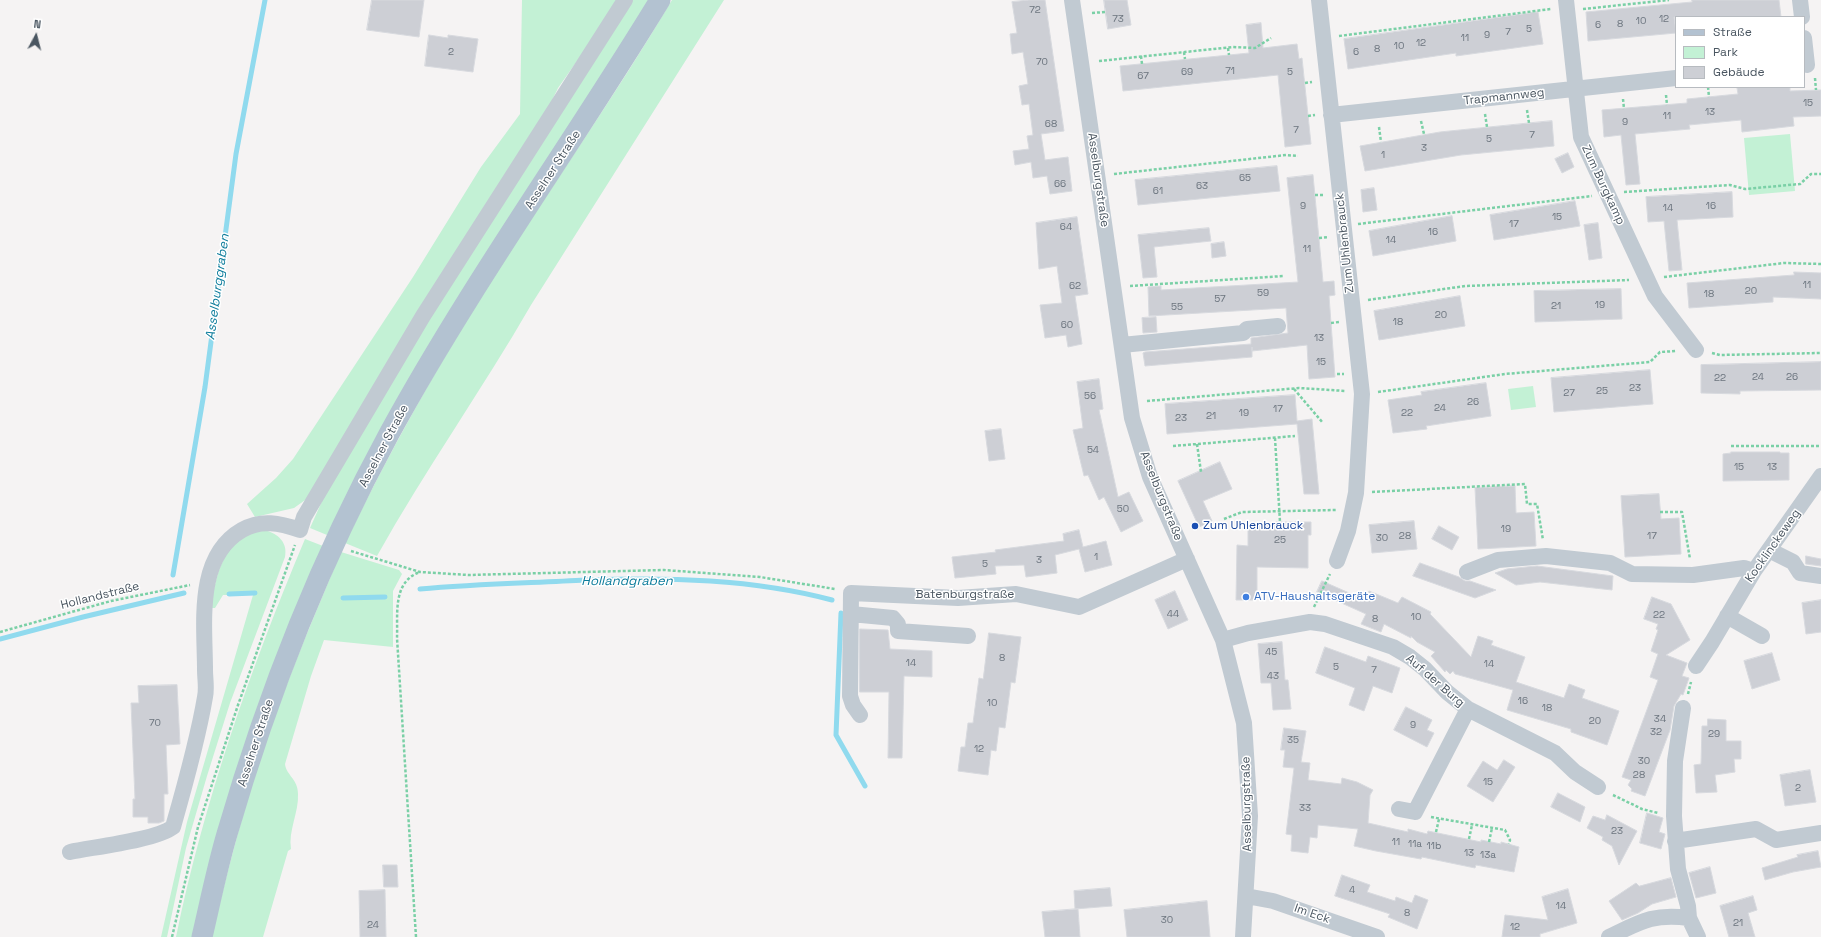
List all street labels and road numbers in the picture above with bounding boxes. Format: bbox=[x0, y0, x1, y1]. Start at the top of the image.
street label: Trapmannweg bbox=[1463, 86, 1545, 108]
street label: Asselner Straße bbox=[522, 128, 584, 212]
street label: Asselburgstraße bbox=[1084, 132, 1112, 228]
street label: Zum Burgkamp bbox=[1578, 143, 1628, 227]
street label: Zum Uhlenbrauck bbox=[1333, 192, 1357, 294]
street label: Asselner Straße bbox=[356, 402, 412, 490]
street label: Asselburgstraße bbox=[1137, 449, 1185, 543]
street label: Kocklinckeweg bbox=[1742, 507, 1804, 585]
street label: Hollandstraße bbox=[59, 579, 141, 613]
street label: Batenburgstraße bbox=[916, 588, 1014, 602]
street label: Auf der Burg bbox=[1403, 652, 1467, 710]
street label: Asselner Straße bbox=[235, 697, 277, 789]
street label: Asselburgstraße bbox=[1239, 756, 1255, 852]
street label: Im Eck bbox=[1292, 901, 1332, 927]

